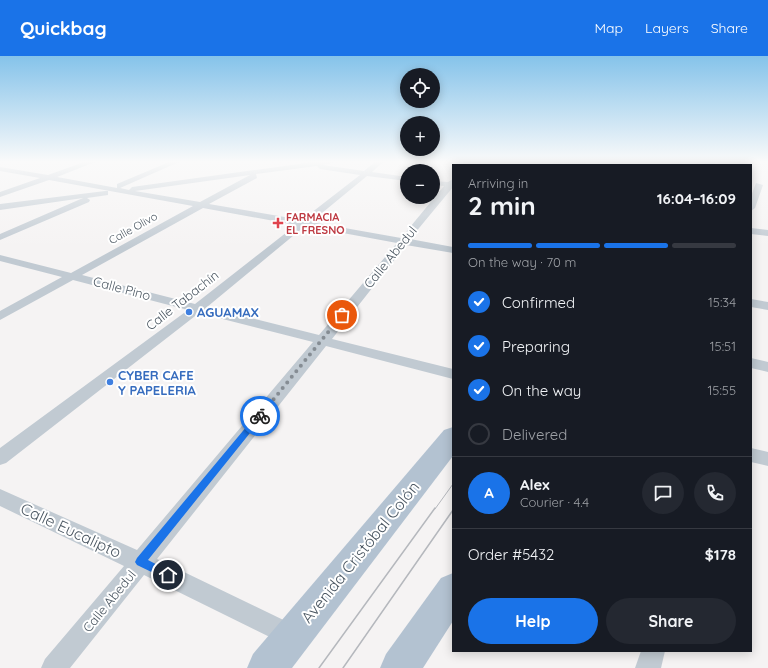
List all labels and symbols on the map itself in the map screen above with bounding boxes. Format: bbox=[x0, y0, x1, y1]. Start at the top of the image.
street label: Calle Olivo bbox=[106, 209, 160, 247]
place label: FARMACIA EL FRESNO bbox=[286, 210, 345, 237]
marker: FARMACIA EL FRESNO bbox=[273, 218, 283, 228]
street label: Calle Abedul bbox=[360, 223, 420, 291]
street label: Calle Tabachín bbox=[143, 267, 221, 333]
street label: Calle Pino bbox=[91, 273, 153, 303]
pin bbox=[325, 298, 359, 332]
place label: AGUAMAX bbox=[197, 304, 259, 320]
marker: AGUAMAX bbox=[184, 307, 194, 317]
place label: CYBER CAFE Y PAPELERIA bbox=[118, 367, 197, 398]
marker: CYBER CAFE Y PAPELERIA bbox=[105, 377, 115, 387]
courier bbox=[240, 396, 280, 436]
street label: Avenida Cristóbal Colón bbox=[297, 477, 423, 627]
street label: Calle Eucalipto bbox=[18, 498, 124, 562]
pin bbox=[151, 558, 185, 592]
street label: Calle Abedul bbox=[79, 567, 139, 635]

